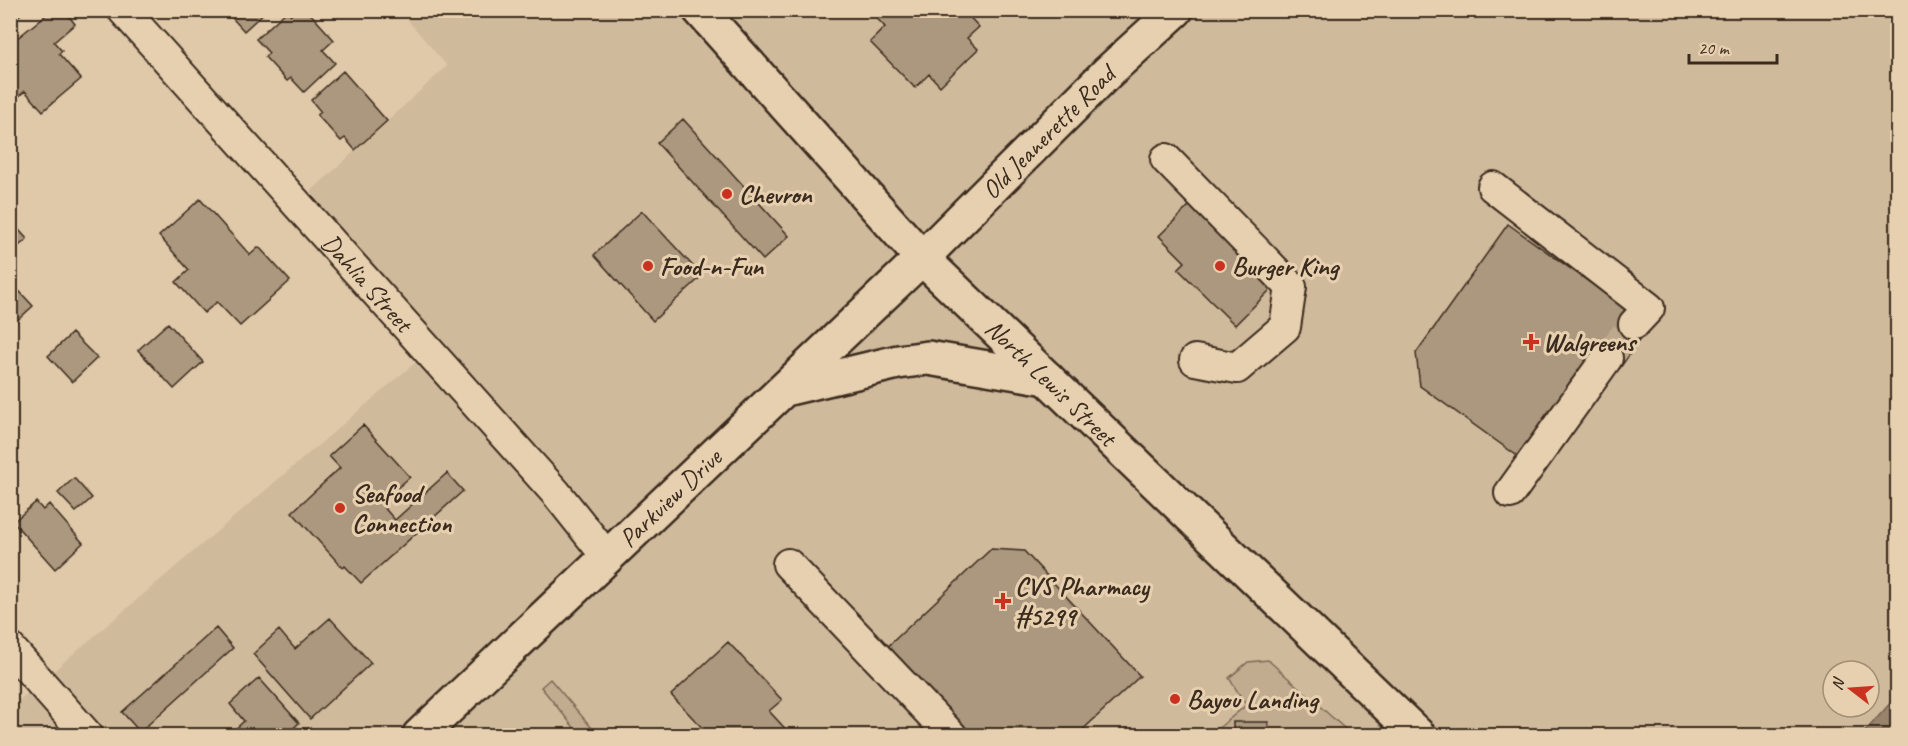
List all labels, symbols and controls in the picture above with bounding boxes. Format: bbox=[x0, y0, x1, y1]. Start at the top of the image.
scale bar bbox=[1689, 27, 1778, 65]
text: 20 m bbox=[1698, 37, 1731, 59]
street label: Old Jeanerette Road bbox=[974, 56, 1124, 206]
place label: Chevron bbox=[739, 178, 813, 211]
marker: Chevron bbox=[720, 187, 734, 201]
street label: Dahlia Street bbox=[315, 227, 422, 340]
place label: Food-n-Fun bbox=[660, 250, 764, 283]
place label: Burger King bbox=[1232, 250, 1341, 283]
marker: Food-n-Fun bbox=[641, 259, 655, 273]
marker: Burger King bbox=[1213, 259, 1227, 273]
street label: North Lewis Street bbox=[979, 312, 1125, 454]
place label: Walgreens bbox=[1543, 326, 1638, 359]
marker: Walgreens bbox=[1524, 335, 1538, 349]
street label: Parkview Drive bbox=[612, 440, 729, 554]
place label: Seafood Connection bbox=[352, 477, 452, 540]
marker: Seafood Connection bbox=[333, 501, 347, 515]
place label: CVS Pharmacy #5299 bbox=[1015, 570, 1151, 633]
marker: CVS Pharmacy #5299 bbox=[996, 594, 1010, 608]
north arrow bbox=[1821, 659, 1881, 719]
text: N bbox=[1827, 674, 1850, 693]
place label: Bayou Landing bbox=[1187, 683, 1320, 716]
marker: Bayou Landing bbox=[1168, 692, 1182, 706]

